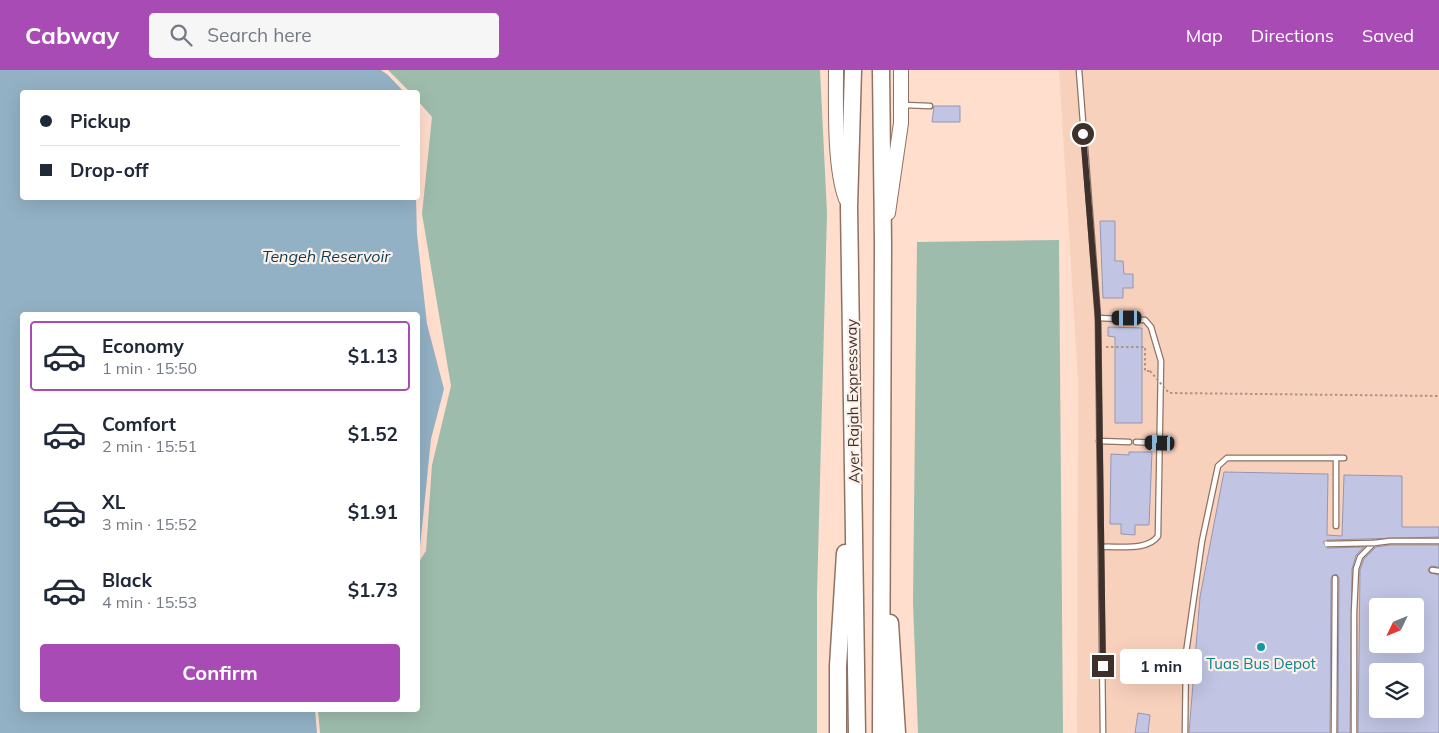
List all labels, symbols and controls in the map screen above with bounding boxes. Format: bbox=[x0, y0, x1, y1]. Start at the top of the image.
search box bbox=[149, 13, 499, 58]
text: Cabway bbox=[25, 20, 119, 50]
icon: search bbox=[167, 21, 195, 49]
text: Search here bbox=[207, 23, 312, 47]
text: Map bbox=[1186, 24, 1223, 47]
text: Directions bbox=[1251, 24, 1334, 47]
text: Saved bbox=[1362, 24, 1414, 47]
text: Pickup bbox=[70, 109, 131, 133]
route start bbox=[1072, 123, 1094, 145]
text: Drop-off bbox=[70, 158, 148, 182]
water label: Tengeh Reservoir bbox=[262, 246, 391, 266]
car bbox=[1112, 311, 1142, 326]
street label: Ayer Rajah Expressway bbox=[842, 319, 863, 483]
icon: car bbox=[42, 334, 87, 379]
text: Economy bbox=[102, 334, 184, 358]
text: $1.13 bbox=[348, 344, 398, 368]
text: 1 min · 15:50 bbox=[102, 358, 197, 378]
icon: car bbox=[42, 412, 87, 457]
text: Comfort bbox=[102, 412, 176, 436]
text: $1.52 bbox=[348, 422, 398, 446]
car bbox=[1144, 435, 1175, 451]
text: 2 min · 15:51 bbox=[102, 436, 197, 456]
icon: car bbox=[42, 490, 87, 535]
text: XL bbox=[102, 490, 125, 514]
text: $1.91 bbox=[348, 500, 398, 524]
text: 3 min · 15:52 bbox=[102, 514, 197, 534]
icon: car bbox=[42, 568, 87, 613]
text: Black bbox=[102, 568, 152, 592]
text: $1.73 bbox=[348, 578, 398, 602]
text: 4 min · 15:53 bbox=[102, 592, 197, 612]
north arrow bbox=[1369, 598, 1424, 652]
map controls bbox=[1369, 598, 1424, 718]
marker: Tuas Bus Depot bbox=[1255, 641, 1267, 653]
button: Confirm bbox=[40, 644, 400, 702]
callout: 1 min bbox=[1120, 648, 1203, 684]
place label: Tuas Bus Depot bbox=[1206, 654, 1316, 673]
route end bbox=[1092, 655, 1114, 677]
text: 1 min bbox=[1140, 656, 1182, 676]
button: layers bbox=[1369, 663, 1424, 718]

